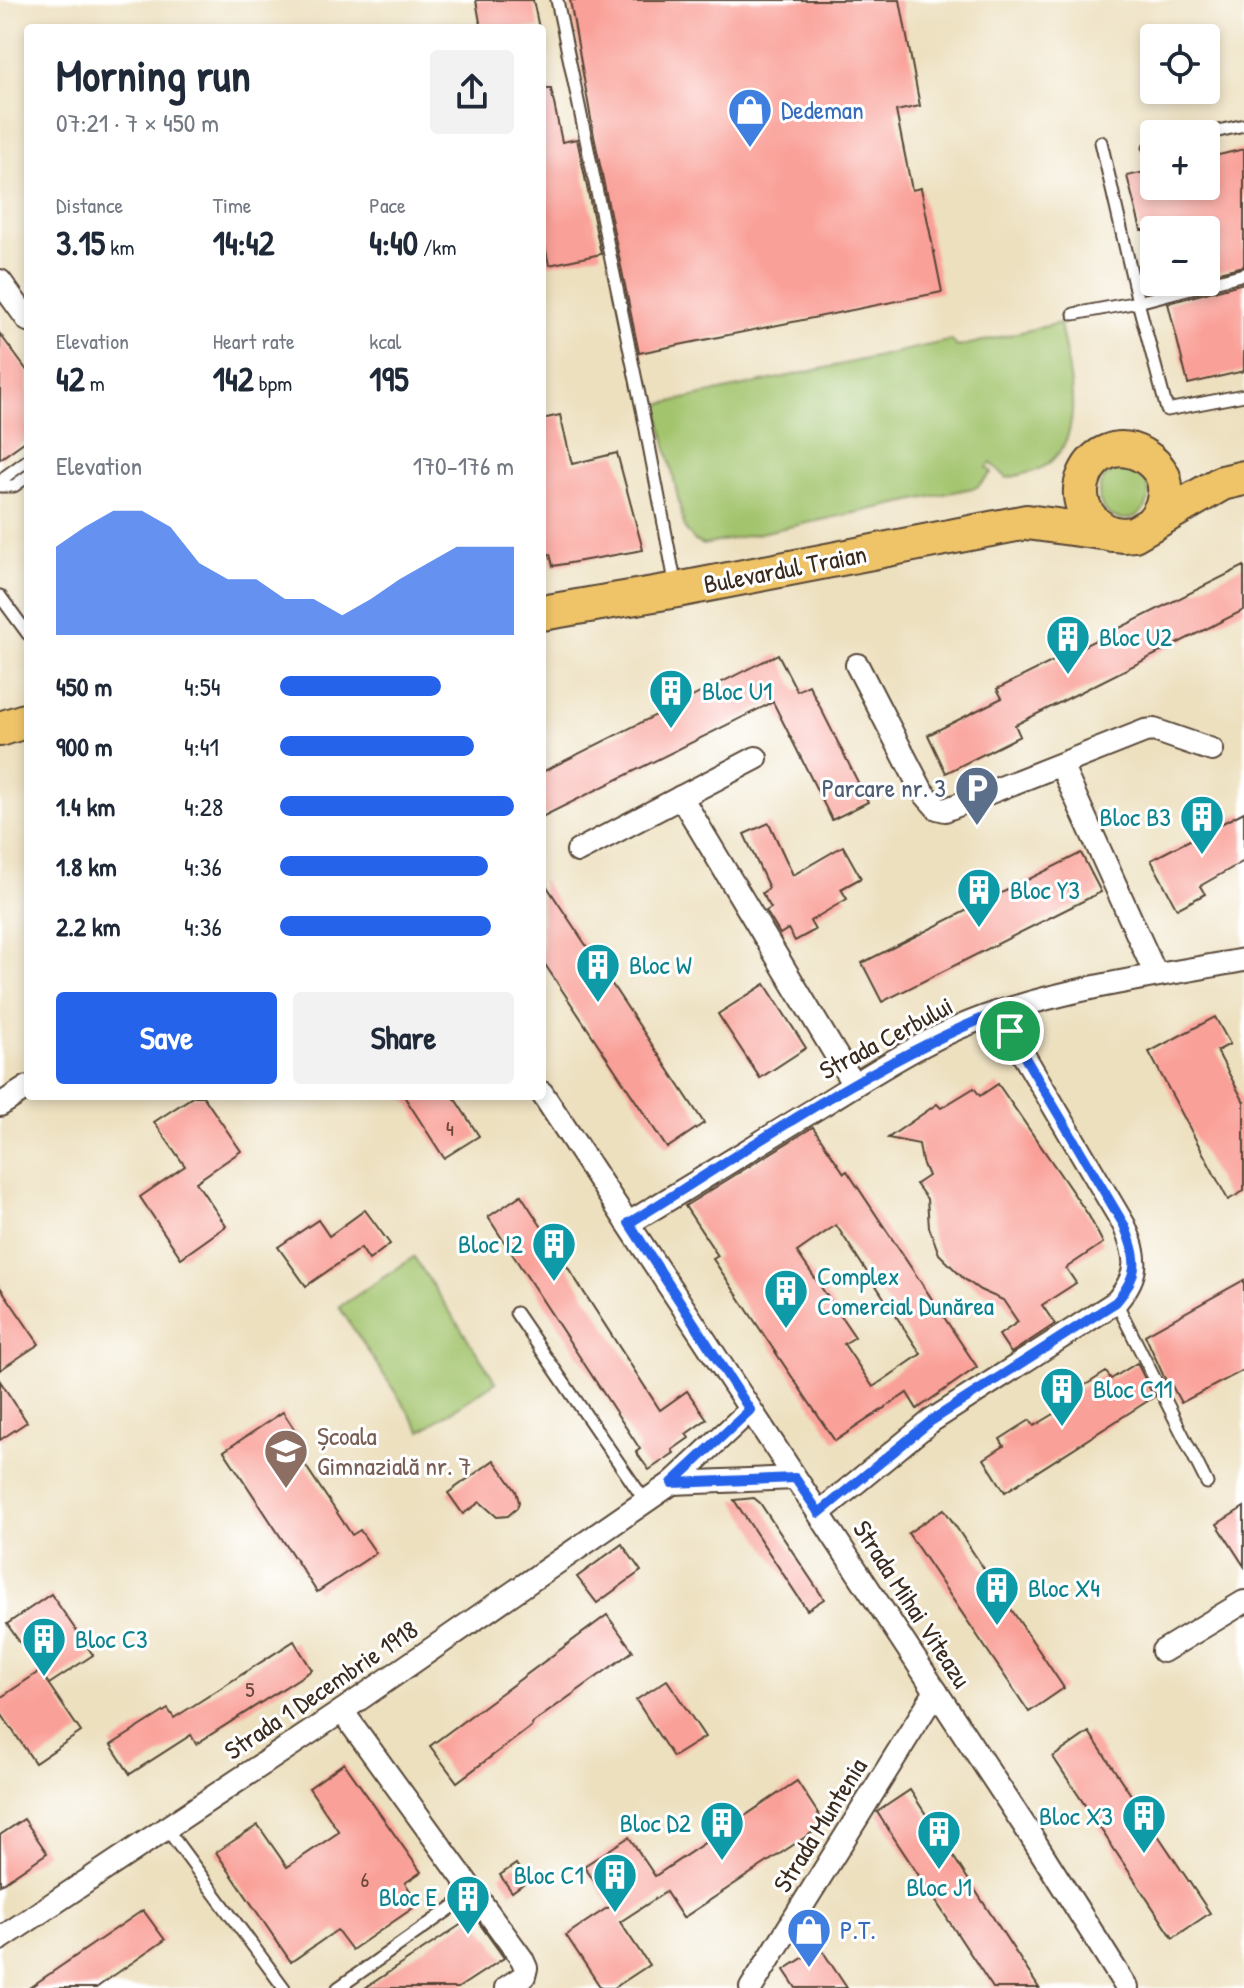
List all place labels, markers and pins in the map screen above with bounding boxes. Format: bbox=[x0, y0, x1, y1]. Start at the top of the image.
shop icon: Dedeman bbox=[726, 86, 774, 149]
place label: Dedeman bbox=[781, 92, 864, 127]
building icon: Bloc U2 bbox=[1044, 613, 1092, 676]
place label: Bloc U2 bbox=[1099, 619, 1172, 654]
building icon: Bloc U1 bbox=[647, 667, 695, 730]
place label: Bloc U1 bbox=[702, 673, 772, 708]
parking icon: Parcare nr. 3 bbox=[953, 764, 1001, 827]
place label: Parcare nr. 3 bbox=[822, 770, 946, 805]
building icon: Bloc B3 bbox=[1178, 793, 1226, 856]
place label: Bloc B3 bbox=[1100, 799, 1171, 834]
building icon: Bloc Y3 bbox=[955, 866, 1003, 929]
place label: Bloc Y3 bbox=[1010, 872, 1080, 907]
building icon: Bloc W bbox=[574, 941, 622, 1004]
place label: Bloc W bbox=[629, 947, 692, 982]
pin bbox=[976, 997, 1044, 1065]
building icon: Bloc I2 bbox=[530, 1220, 578, 1283]
place label: Bloc I2 bbox=[458, 1226, 523, 1261]
place label: Complex Comercial Dunărea bbox=[817, 1258, 994, 1323]
building icon: Complex Comercial Dunărea bbox=[762, 1267, 810, 1330]
building icon: Bloc C11 bbox=[1038, 1365, 1086, 1428]
place label: Bloc C11 bbox=[1093, 1371, 1173, 1406]
place label: Școala Gimnazială nr. 7 bbox=[317, 1418, 471, 1483]
school or university icon: Școala Gimnazială nr. 7 bbox=[262, 1427, 310, 1490]
building icon: Bloc X4 bbox=[973, 1564, 1021, 1627]
place label: Bloc X4 bbox=[1028, 1570, 1100, 1605]
building icon: Bloc C3 bbox=[20, 1615, 68, 1678]
place label: Bloc C3 bbox=[75, 1621, 148, 1656]
building icon: Bloc X3 bbox=[1120, 1792, 1168, 1855]
place label: Bloc X3 bbox=[1039, 1798, 1113, 1833]
building icon: Bloc D2 bbox=[698, 1799, 746, 1862]
place label: Bloc D2 bbox=[620, 1805, 691, 1840]
building icon: Bloc J1 bbox=[915, 1808, 963, 1871]
building icon: Bloc C1 bbox=[591, 1851, 639, 1914]
place label: Bloc C1 bbox=[514, 1857, 584, 1892]
place label: Bloc J1 bbox=[906, 1869, 972, 1904]
building icon: Bloc E bbox=[444, 1873, 492, 1936]
place label: Bloc E bbox=[379, 1879, 438, 1914]
shop icon: P.T. bbox=[785, 1906, 833, 1969]
place label: P.T. bbox=[840, 1912, 876, 1947]

